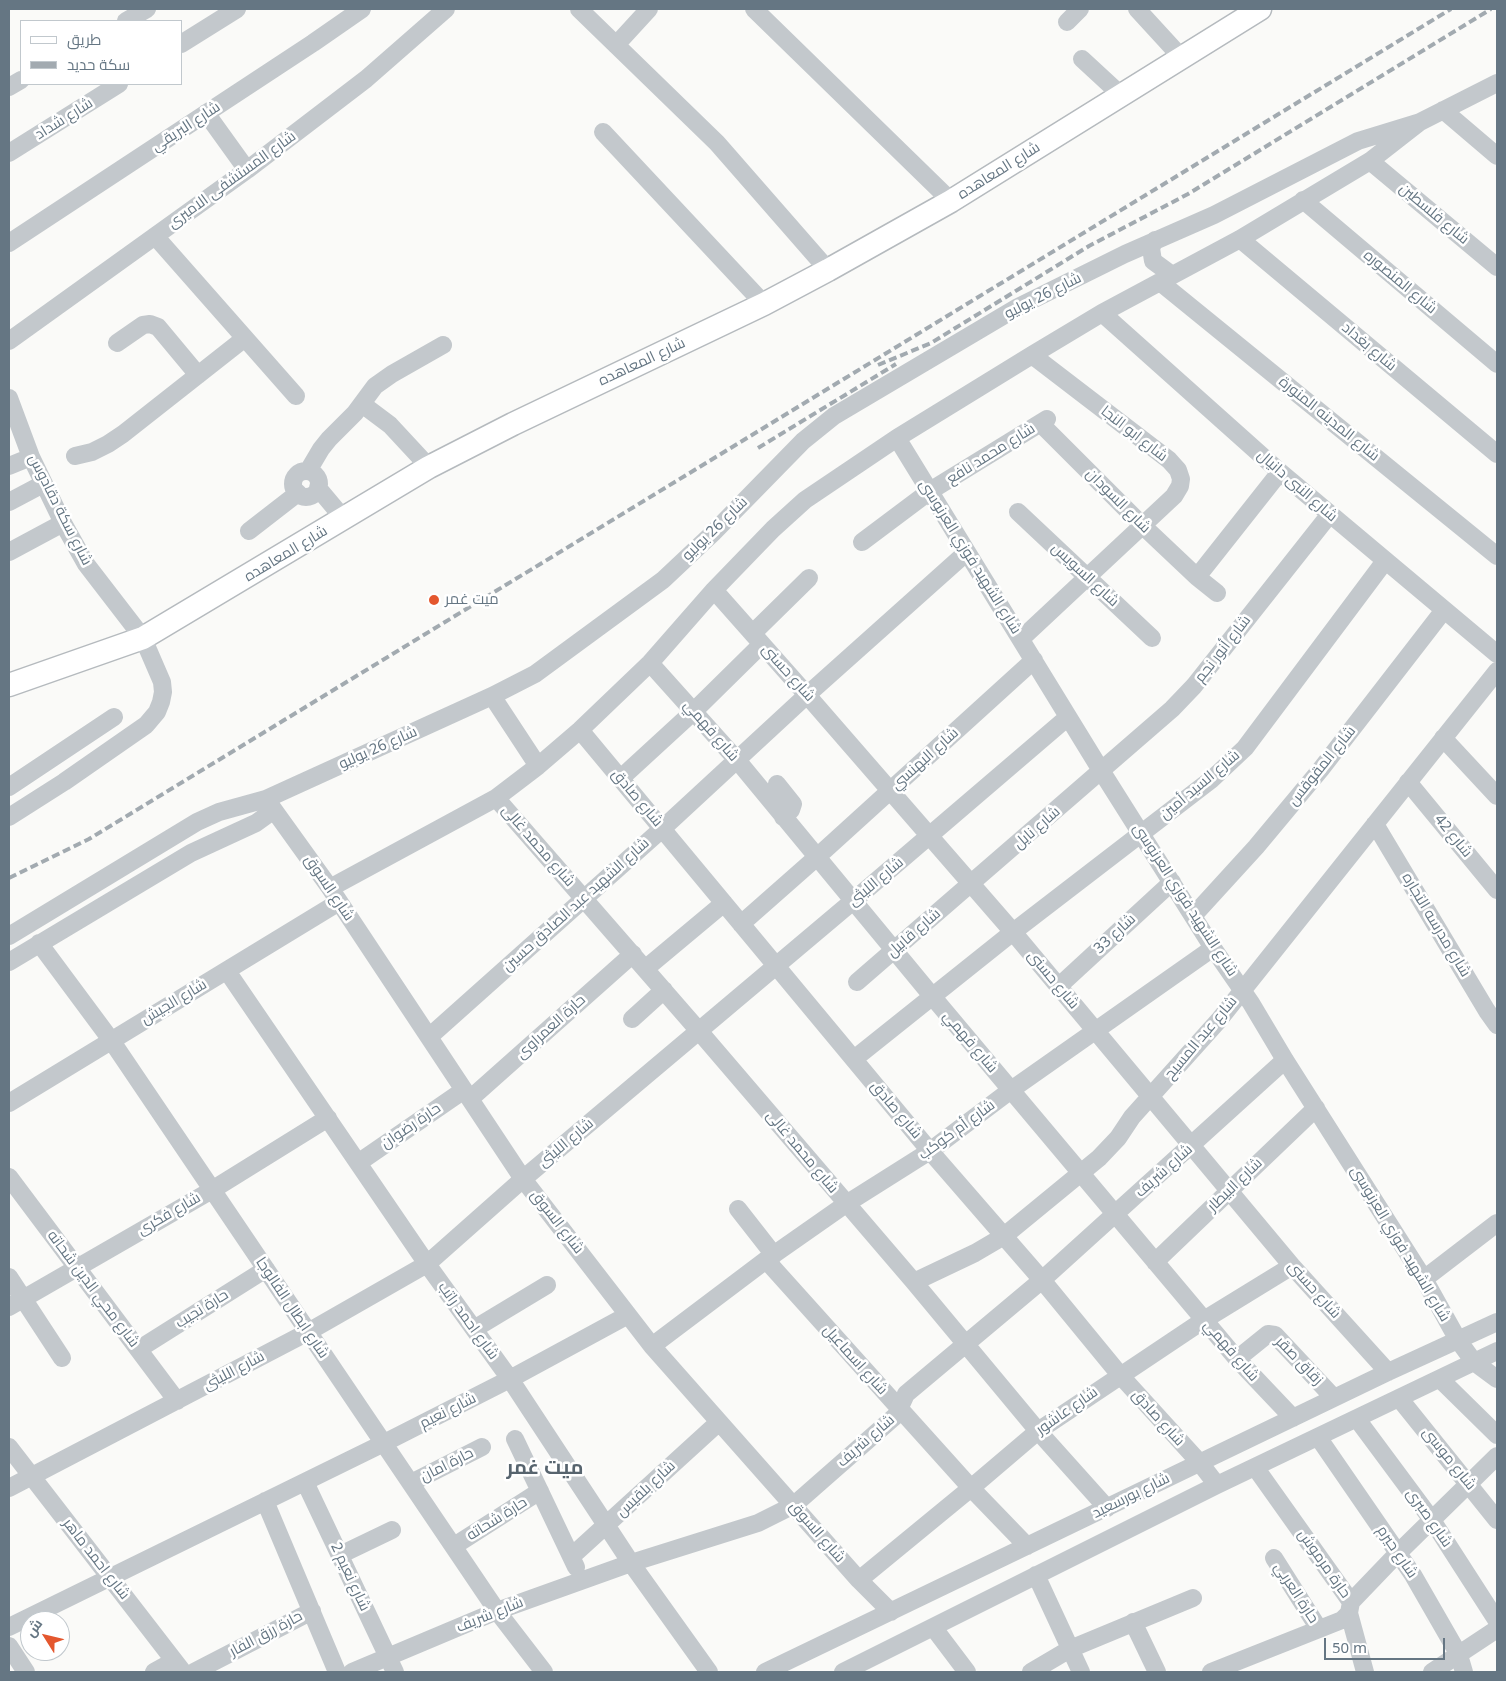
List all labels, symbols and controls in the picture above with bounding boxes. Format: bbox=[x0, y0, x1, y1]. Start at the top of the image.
legend bbox=[20, 20, 182, 85]
text: طريق bbox=[67, 29, 101, 49]
text: سكة حديد bbox=[67, 54, 130, 74]
street label: شارع شداد bbox=[32, 94, 96, 144]
street label: شارع البريقي bbox=[148, 98, 224, 156]
street label: شارع المستشفى الاميرى bbox=[164, 127, 300, 233]
street label: شارع المعاهده bbox=[954, 138, 1044, 204]
street label: شارع فلسطين bbox=[1395, 180, 1473, 248]
street label: شارع المنصوره bbox=[1360, 246, 1440, 318]
street label: شارع 26 يوليو bbox=[1002, 269, 1084, 323]
street label: شارع بغداد bbox=[1338, 319, 1400, 375]
street label: شارع المعاهده bbox=[596, 334, 688, 390]
street label: شارع المدينه المنورة bbox=[1275, 373, 1383, 465]
street label: شارع ابو النجا bbox=[1097, 402, 1171, 466]
street label: شارع محمد نافع bbox=[944, 420, 1038, 488]
street label: شارع النبى دانيال bbox=[1253, 446, 1341, 526]
street label: شارع سكة دقادوس bbox=[24, 451, 96, 569]
street label: شارع السودان bbox=[1082, 465, 1154, 537]
street label: شارع الشهيد فوزي العرنوسى bbox=[915, 477, 1025, 637]
street label: شارع 26 يوليو bbox=[679, 493, 751, 565]
street label: شارع المعاهده bbox=[241, 522, 331, 586]
street label: شارع السويس bbox=[1048, 539, 1122, 611]
place label: ميت غمر bbox=[445, 591, 499, 609]
marker: ميت غمر bbox=[427, 593, 441, 607]
street label: شارع أنور نجم bbox=[1191, 612, 1255, 686]
street label: شارع حسنى bbox=[758, 641, 818, 705]
street label: شارع فهمي bbox=[679, 697, 743, 765]
street label: شارع 26 يوليو bbox=[336, 723, 420, 773]
street label: شارع المقوقس bbox=[1284, 723, 1360, 809]
street label: شارع البهنسي bbox=[888, 724, 962, 794]
street label: شارع السيد أمين bbox=[1156, 746, 1244, 824]
street label: شارع صادق bbox=[608, 765, 666, 831]
street label: شارع محمد غالى bbox=[498, 801, 578, 891]
street label: شارع نايل bbox=[1010, 803, 1064, 853]
street label: شارع 42 bbox=[1430, 811, 1476, 861]
street label: شارع الشهيد فوزي العرنوسى bbox=[1129, 820, 1241, 980]
street label: شارع الشهيد عبد الصادق حسين bbox=[499, 834, 653, 976]
street label: شارع السوق bbox=[300, 852, 358, 924]
street label: شارع الليثى bbox=[845, 854, 907, 910]
street label: شارع مدرسه التجاره bbox=[1398, 870, 1474, 980]
street label: شارع قابيل bbox=[883, 905, 945, 961]
street label: شارع 33 bbox=[1091, 910, 1139, 958]
street label: شارع حسنى bbox=[1023, 947, 1083, 1013]
street label: شارع الجيش bbox=[138, 975, 210, 1029]
street label: حارة العمراوى bbox=[513, 991, 589, 1063]
street label: شارع عبد المسيح bbox=[1161, 993, 1241, 1083]
street label: شارع فهمي bbox=[939, 1007, 1001, 1077]
street label: شارع صادق bbox=[867, 1077, 925, 1143]
street label: شارع أم كوكب bbox=[915, 1096, 999, 1164]
street label: حارة رضوان bbox=[378, 1099, 444, 1153]
street label: شارع محمد غالى bbox=[762, 1107, 842, 1197]
street label: شارع الليثى bbox=[535, 1115, 597, 1171]
street label: شارع شريف bbox=[1132, 1141, 1196, 1201]
street label: شارع البيطار bbox=[1204, 1154, 1266, 1216]
street label: شارع الشهيد فوزي العرنوسى bbox=[1346, 1163, 1454, 1325]
street label: شارع السوق bbox=[527, 1187, 587, 1257]
street label: شارع فكرى bbox=[134, 1189, 204, 1239]
street label: شارع محي الدين شحاته bbox=[43, 1227, 143, 1351]
street label: شارع ابطال الفالوجا bbox=[251, 1254, 333, 1362]
street label: شارع حسنى bbox=[1284, 1258, 1344, 1322]
street label: شارع احمد راتب bbox=[434, 1279, 502, 1363]
street label: حارة نجيب bbox=[172, 1286, 232, 1332]
street label: شارع فهمي bbox=[1199, 1317, 1263, 1385]
street label: شارع اسماعيل bbox=[819, 1321, 891, 1399]
street label: زقاق صقر bbox=[1271, 1333, 1327, 1389]
street label: شارع الليثى bbox=[200, 1347, 268, 1395]
street label: شارع عاشور bbox=[1033, 1383, 1101, 1439]
street label: شارع صادق bbox=[1128, 1386, 1188, 1450]
street label: شارع نعيم bbox=[417, 1389, 479, 1433]
street label: شارع شريف bbox=[833, 1411, 899, 1471]
street label: شارع موسى bbox=[1418, 1424, 1480, 1494]
street label: حارة امان bbox=[417, 1444, 477, 1486]
district label: ميت غمر bbox=[506, 1456, 584, 1480]
street label: شارع بلقيس bbox=[613, 1457, 679, 1521]
street label: شارع بورسعيد bbox=[1089, 1470, 1173, 1522]
street label: شارع صبرى bbox=[1402, 1485, 1456, 1551]
street label: حارة شحاته bbox=[463, 1493, 531, 1545]
street label: شارع السوق bbox=[785, 1498, 849, 1566]
street label: شارع احمد ماهر bbox=[59, 1515, 133, 1603]
street label: شارع حيرم bbox=[1373, 1522, 1421, 1582]
street label: حارة مرموش bbox=[1294, 1526, 1354, 1602]
street label: شارع نعيم 2 bbox=[326, 1540, 374, 1614]
street label: حارة العربي bbox=[1270, 1559, 1322, 1627]
street label: شارع شريف bbox=[454, 1593, 526, 1637]
street label: حارة رزق الفار bbox=[226, 1607, 306, 1661]
north arrow bbox=[20, 1611, 70, 1661]
text: ش bbox=[20, 1615, 46, 1640]
scale bar bbox=[1326, 1628, 1447, 1660]
text: 50 m bbox=[1332, 1637, 1367, 1657]

